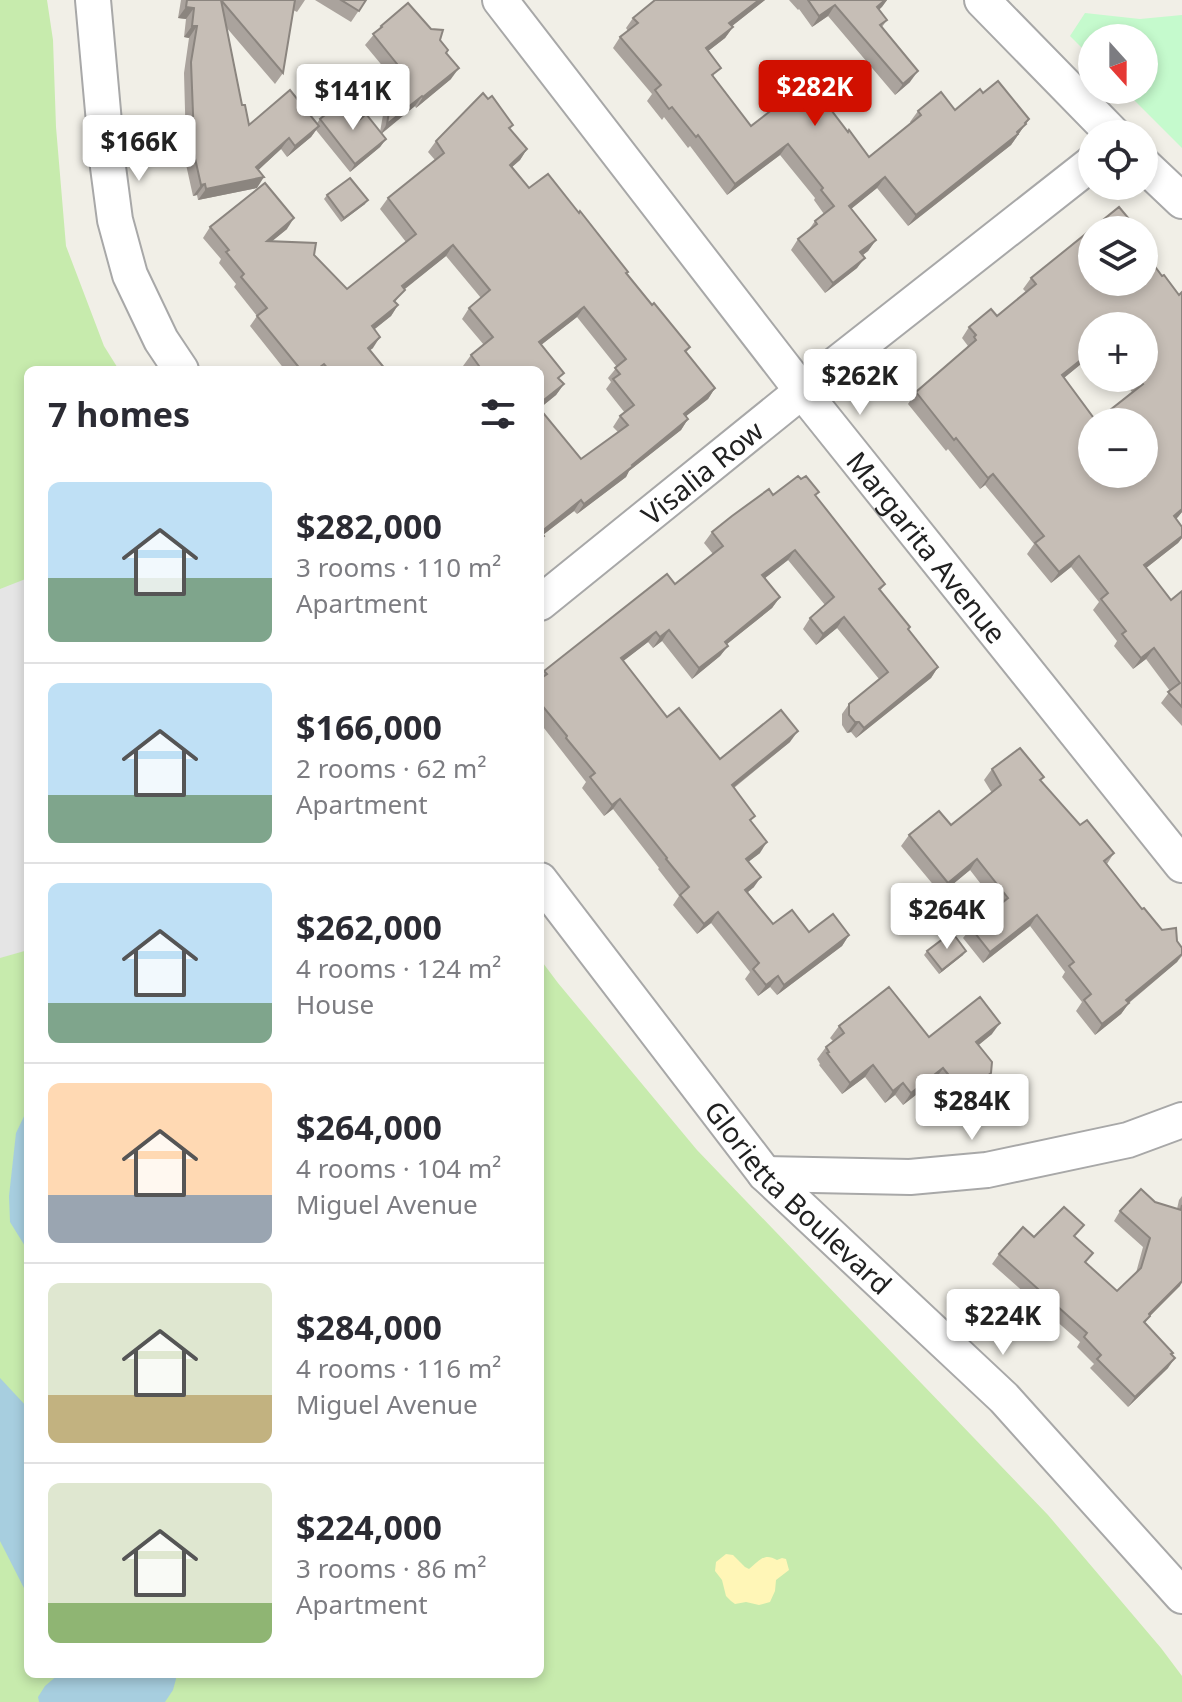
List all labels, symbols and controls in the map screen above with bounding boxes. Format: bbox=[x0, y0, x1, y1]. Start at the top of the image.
north arrow bbox=[1078, 24, 1158, 104]
map controls bbox=[1078, 24, 1158, 488]
pin: $282K bbox=[759, 60, 871, 128]
pin: $141K bbox=[297, 64, 409, 132]
text: $282K bbox=[777, 68, 853, 104]
text: $141K bbox=[315, 72, 391, 108]
pin: $166K bbox=[83, 115, 195, 183]
button: locate bbox=[1078, 120, 1158, 200]
text: $166K bbox=[101, 123, 177, 159]
button: layers bbox=[1078, 216, 1158, 296]
button: + bbox=[1078, 312, 1158, 392]
pin: $262K bbox=[804, 349, 916, 417]
text: $262K bbox=[822, 357, 898, 393]
text: 7 homes bbox=[48, 391, 190, 437]
icon: filters bbox=[476, 392, 520, 436]
button: − bbox=[1078, 408, 1158, 488]
street label: Visalia Row bbox=[633, 411, 771, 533]
street label: Margarita Avenue bbox=[839, 443, 1016, 651]
text: $282,000 bbox=[296, 503, 442, 549]
icon: home bbox=[112, 514, 208, 610]
text: 3 rooms · 110 m² bbox=[296, 549, 501, 585]
text: Apartment bbox=[296, 585, 428, 621]
text: $166,000 bbox=[296, 704, 442, 750]
icon: home bbox=[112, 715, 208, 811]
text: 2 rooms · 62 m² bbox=[296, 750, 486, 786]
text: Apartment bbox=[296, 786, 428, 822]
pin: $264K bbox=[891, 883, 1003, 951]
text: $264K bbox=[909, 891, 985, 927]
text: $262,000 bbox=[296, 904, 442, 950]
icon: home bbox=[112, 915, 208, 1011]
text: 4 rooms · 124 m² bbox=[296, 950, 501, 986]
text: House bbox=[296, 986, 374, 1022]
pin: $284K bbox=[916, 1074, 1028, 1142]
text: $284K bbox=[934, 1082, 1010, 1118]
street label: Glorietta Boulevard bbox=[696, 1093, 900, 1302]
text: $264,000 bbox=[296, 1104, 442, 1150]
icon: home bbox=[112, 1115, 208, 1211]
text: 4 rooms · 104 m² bbox=[296, 1150, 501, 1186]
text: Miguel Avenue bbox=[296, 1186, 478, 1222]
pin: $224K bbox=[947, 1289, 1059, 1357]
text: $224K bbox=[965, 1297, 1041, 1333]
text: $284,000 bbox=[296, 1304, 442, 1350]
icon: home bbox=[112, 1315, 208, 1411]
text: 4 rooms · 116 m² bbox=[296, 1350, 501, 1386]
text: Miguel Avenue bbox=[296, 1386, 478, 1422]
text: $224,000 bbox=[296, 1504, 442, 1550]
icon: home bbox=[112, 1515, 208, 1611]
text: 3 rooms · 86 m² bbox=[296, 1550, 486, 1586]
text: Apartment bbox=[296, 1586, 428, 1622]

